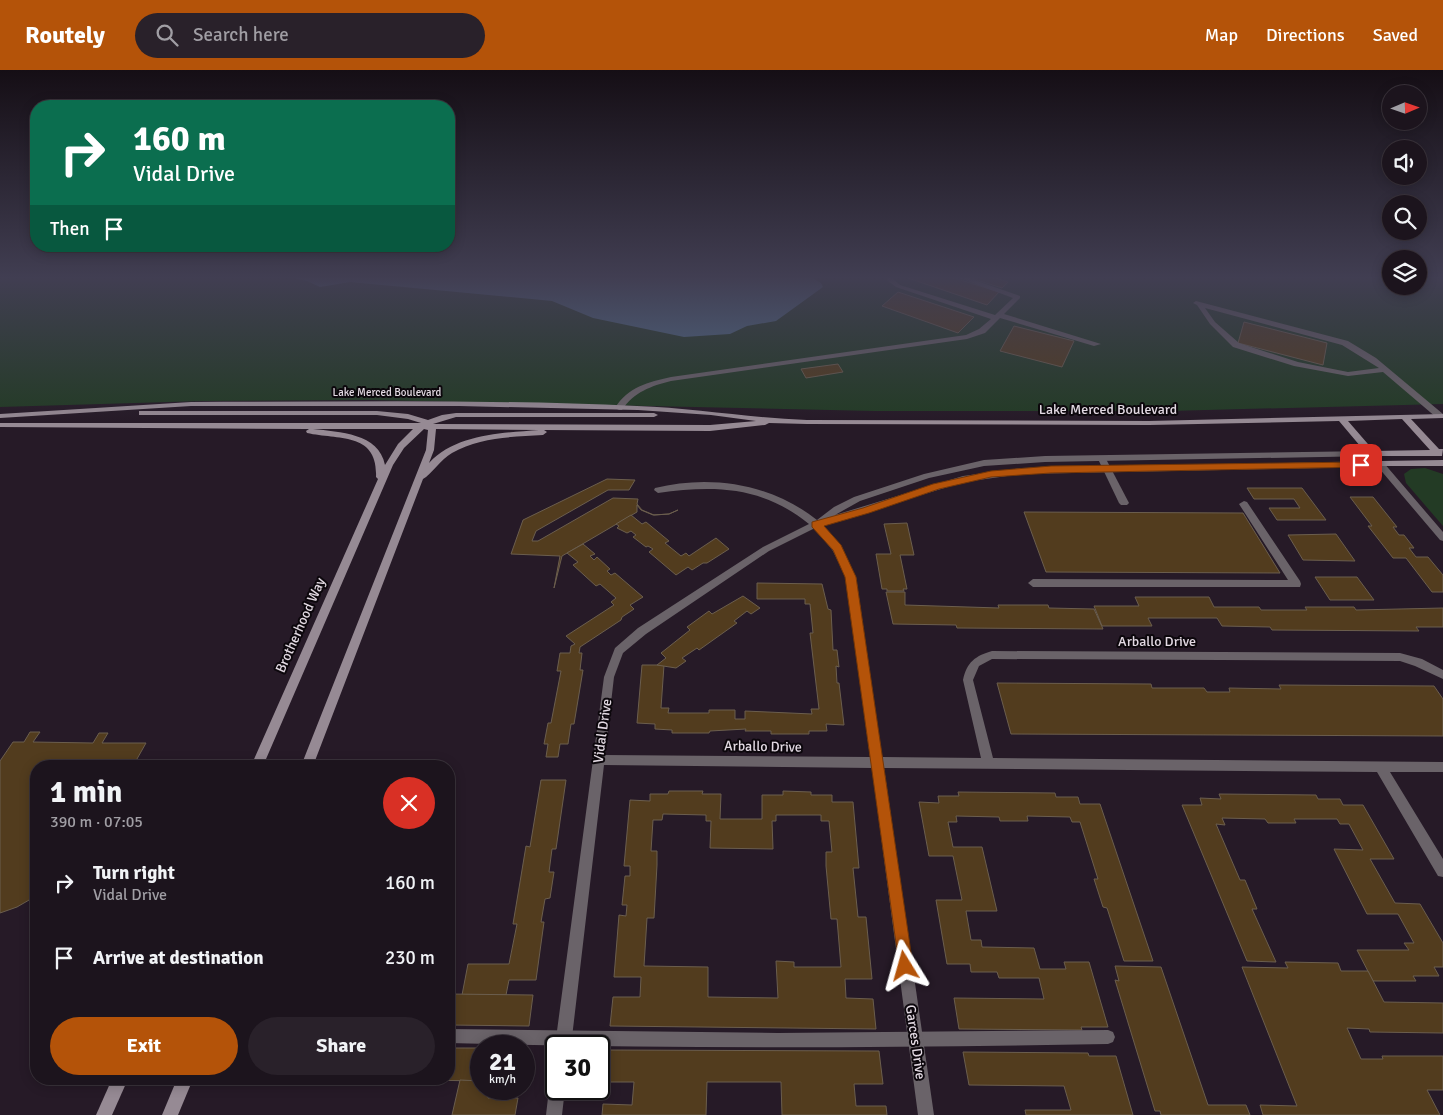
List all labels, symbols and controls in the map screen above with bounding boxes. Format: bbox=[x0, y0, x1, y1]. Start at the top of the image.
search box bbox=[135, 13, 485, 58]
text: Routely bbox=[25, 20, 105, 50]
icon: search bbox=[153, 21, 181, 49]
text: Search here bbox=[193, 23, 289, 47]
text: Map bbox=[1205, 24, 1238, 46]
text: Directions bbox=[1266, 24, 1345, 46]
text: Saved bbox=[1373, 24, 1418, 46]
north arrow bbox=[1382, 85, 1428, 130]
map controls bbox=[1382, 85, 1427, 295]
text: 160 m bbox=[133, 117, 226, 160]
icon: right bbox=[50, 120, 115, 185]
button: sound bbox=[1382, 140, 1427, 185]
text: Vidal Drive bbox=[133, 160, 235, 187]
button: search bbox=[1382, 195, 1427, 240]
icon: arrive bbox=[100, 215, 128, 243]
text: Then bbox=[50, 217, 90, 241]
button: layers bbox=[1382, 250, 1427, 295]
street label: Lake Merced Boulevard bbox=[333, 386, 442, 399]
street label: Lake Merced Boulevard bbox=[1039, 401, 1177, 418]
pin bbox=[1340, 444, 1382, 486]
icon: arrive bbox=[1347, 451, 1375, 479]
street label: Brotherhood Way bbox=[272, 575, 329, 675]
street label: Arballo Drive bbox=[1118, 633, 1196, 650]
street label: Vidal Drive bbox=[590, 698, 615, 764]
street label: Arballo Drive bbox=[724, 737, 802, 756]
text: 1 min bbox=[50, 774, 122, 811]
button: close bbox=[383, 777, 435, 829]
text: 390 m · 07:05 bbox=[50, 812, 143, 832]
text: Turn right bbox=[93, 861, 175, 885]
icon: right bbox=[50, 869, 78, 897]
text: 160 m bbox=[385, 871, 435, 895]
text: Vidal Drive bbox=[93, 885, 167, 905]
position arrow bbox=[878, 939, 930, 991]
icon: arrive bbox=[50, 944, 78, 972]
text: Arrive at destination bbox=[93, 946, 264, 970]
text: 230 m bbox=[385, 946, 435, 970]
street label: Garces Drive bbox=[902, 1004, 929, 1080]
button: Exit bbox=[50, 1017, 238, 1075]
button: Share bbox=[248, 1017, 435, 1075]
speed limit sign: 30 bbox=[545, 1035, 610, 1100]
text: 21 bbox=[489, 1046, 516, 1077]
text: km/h bbox=[489, 1072, 516, 1087]

